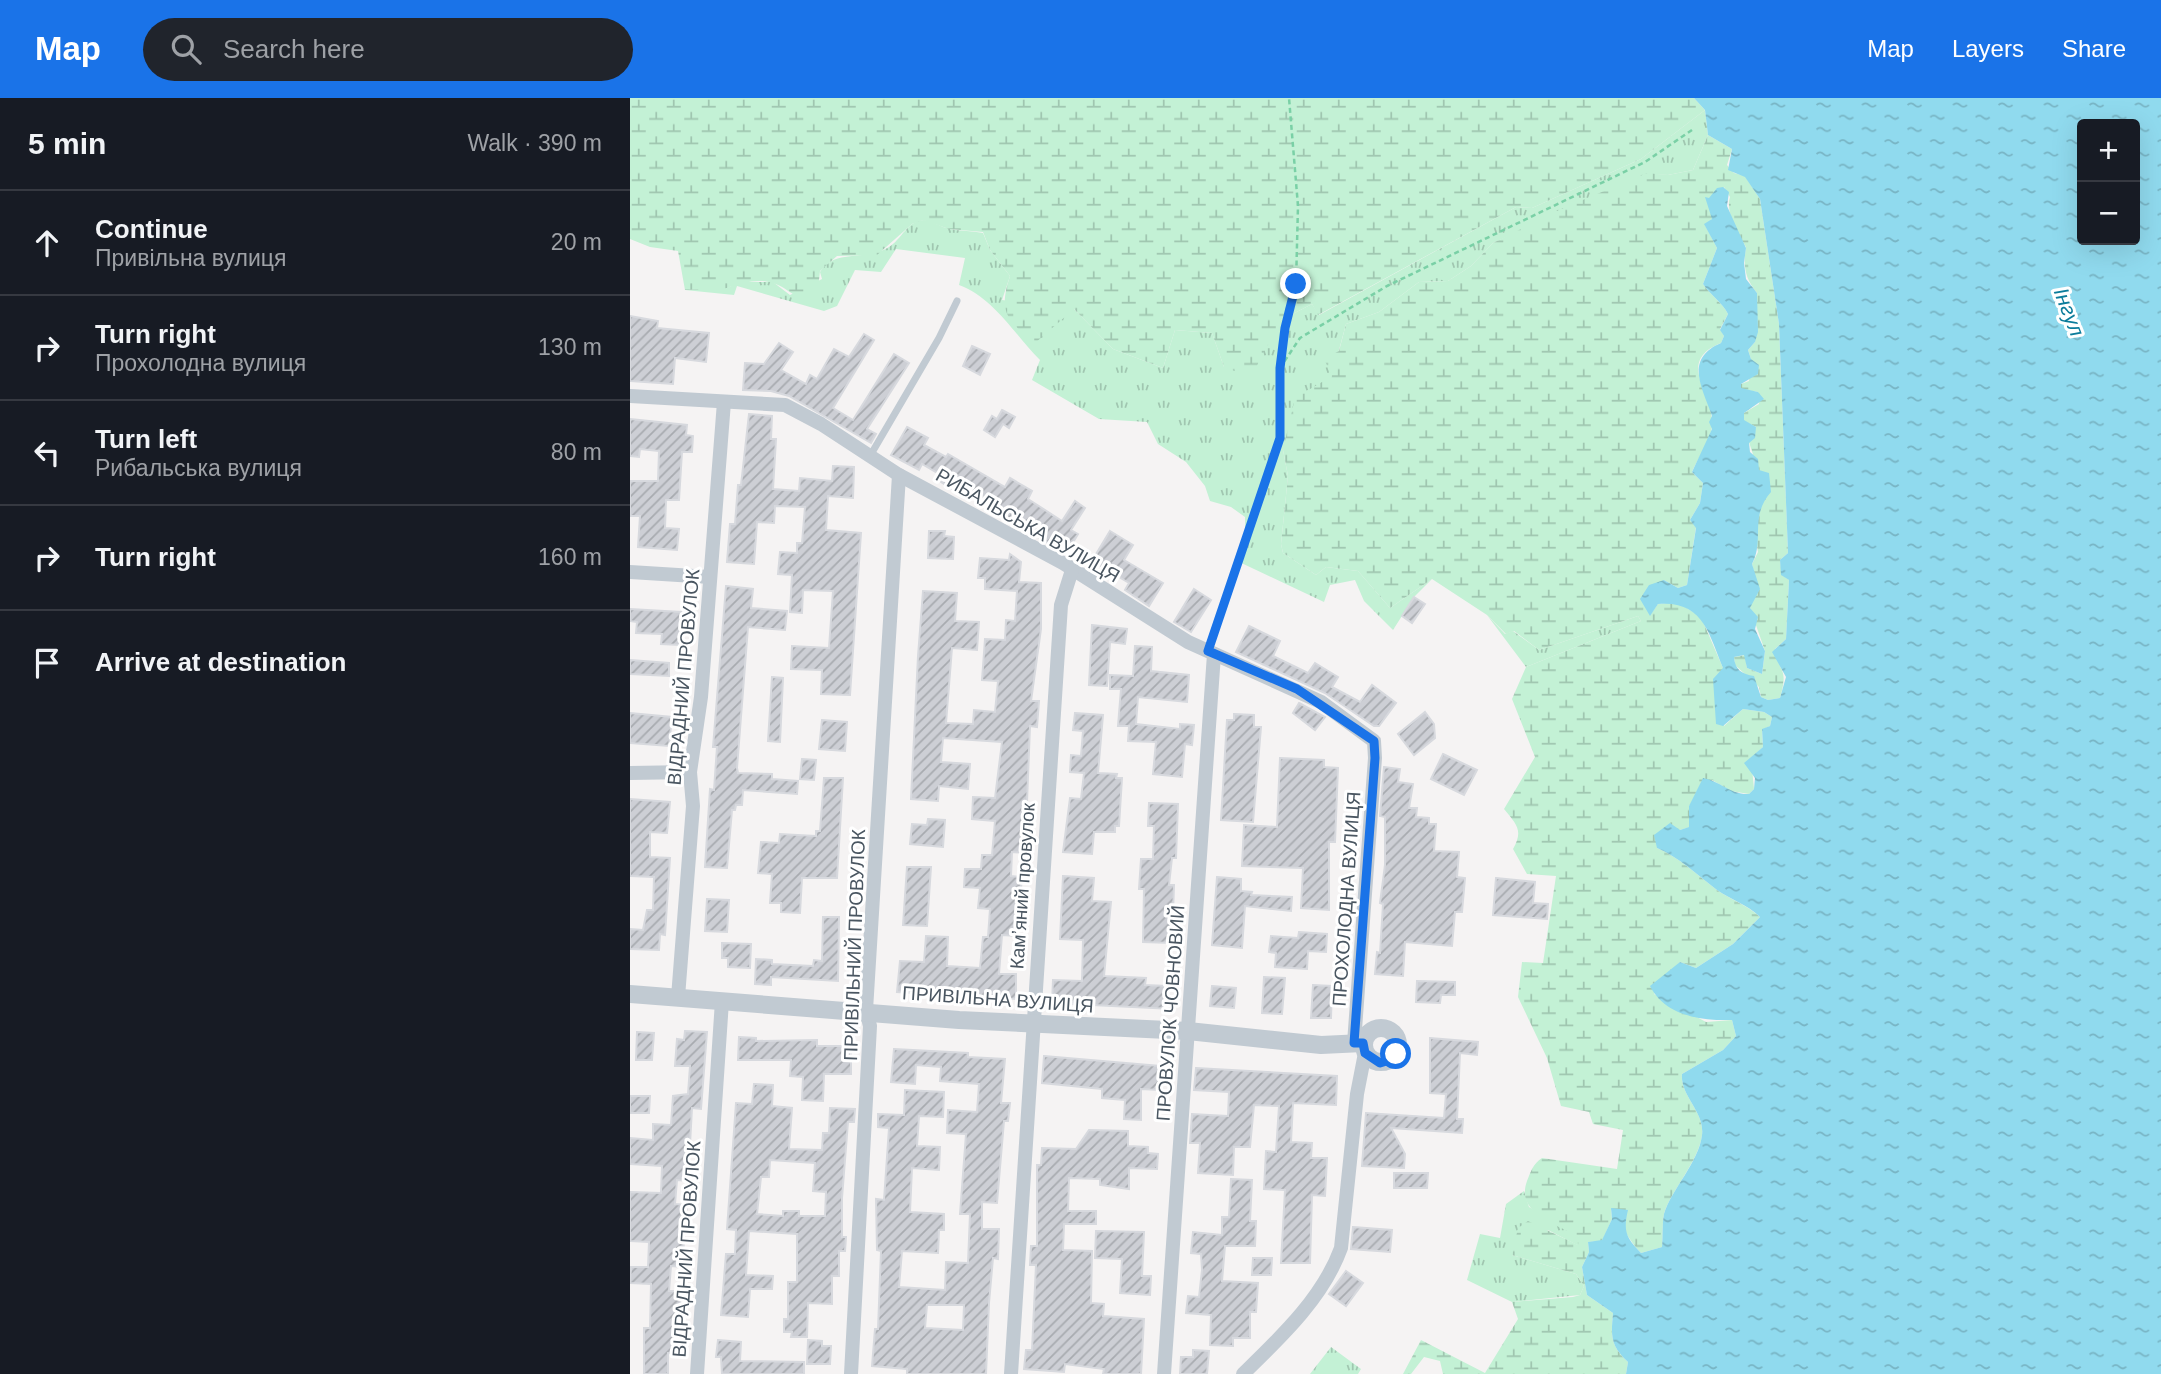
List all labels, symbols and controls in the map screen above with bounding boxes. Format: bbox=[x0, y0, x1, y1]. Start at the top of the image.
search box bbox=[143, 18, 633, 81]
text: Map bbox=[35, 30, 101, 67]
icon: search bbox=[167, 30, 205, 68]
text: Search here bbox=[223, 34, 365, 64]
text: Map bbox=[1867, 35, 1914, 62]
text: Layers bbox=[1952, 35, 2024, 62]
text: Share bbox=[2062, 35, 2126, 62]
map controls bbox=[2077, 119, 2140, 245]
button: + bbox=[2077, 119, 2140, 182]
text: 5 min bbox=[28, 127, 106, 160]
text: Walk · 390 m bbox=[467, 130, 602, 156]
button: − bbox=[2077, 182, 2140, 245]
text: Continue bbox=[95, 214, 208, 244]
icon: ahead bbox=[28, 224, 66, 262]
text: 20 m bbox=[551, 229, 602, 255]
text: Привільна вулиця bbox=[95, 245, 286, 271]
route end bbox=[1280, 268, 1311, 299]
water label: Інгул bbox=[2050, 284, 2089, 339]
text: Turn right bbox=[95, 319, 216, 349]
icon: right bbox=[28, 329, 66, 367]
text: 130 m bbox=[538, 334, 602, 360]
text: Прохолодна вулиця bbox=[95, 350, 306, 376]
text: Turn left bbox=[95, 424, 197, 454]
icon: left bbox=[28, 434, 66, 472]
text: 80 m bbox=[551, 439, 602, 465]
text: Рибальська вулиця bbox=[95, 455, 302, 481]
street label: РИБАЛЬСЬКА ВУЛИЦЯ bbox=[932, 464, 1123, 587]
icon: right bbox=[28, 539, 66, 577]
text: Turn right bbox=[95, 542, 216, 572]
text: 160 m bbox=[538, 544, 602, 570]
street label: ВІДРАДНИЙ ПРОВУЛОК bbox=[664, 568, 703, 786]
icon: arrive bbox=[28, 644, 66, 682]
text: Arrive at destination bbox=[95, 647, 346, 677]
street label: ПРОХОЛОДНА ВУЛИЦЯ bbox=[1329, 791, 1364, 1007]
street label: Камʼяний провулок bbox=[1006, 802, 1039, 970]
street label: ПРИВІЛЬНИЙ ПРОВУЛОК bbox=[840, 829, 869, 1061]
street label: ПРОВУЛОК ЧОВНОВИЙ bbox=[1152, 904, 1189, 1122]
street label: ПРИВІЛЬНА ВУЛИЦЯ bbox=[901, 982, 1094, 1017]
route start bbox=[1380, 1038, 1411, 1069]
street label: ВІДРАДНИЙ ПРОВУЛОК bbox=[668, 1140, 705, 1358]

